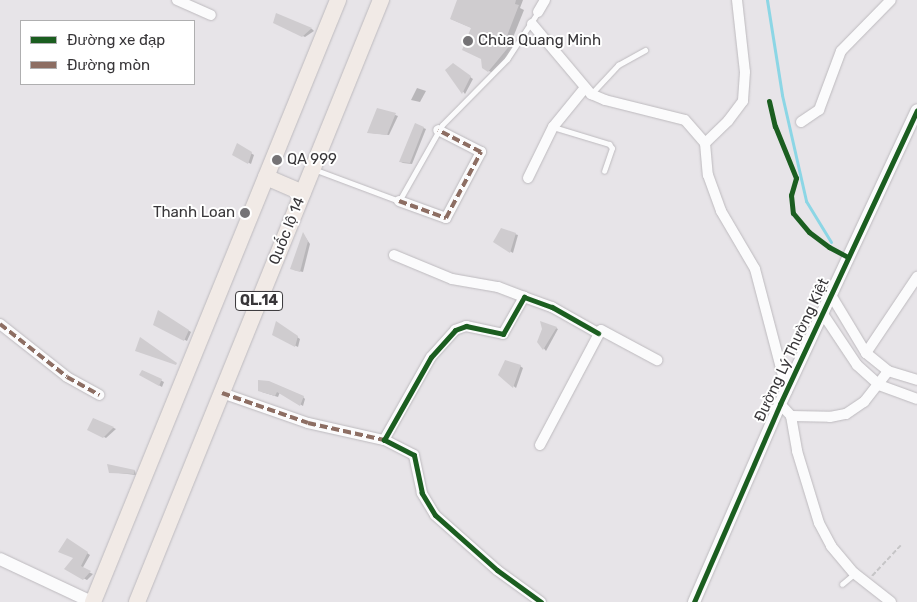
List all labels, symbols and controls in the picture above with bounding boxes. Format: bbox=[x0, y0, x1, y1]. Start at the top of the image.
legend bbox=[20, 20, 195, 85]
text: Đường xe đạp bbox=[67, 31, 165, 49]
place label: Chùa Quang Minh bbox=[478, 32, 601, 50]
marker: Chùa Quang Minh bbox=[462, 35, 474, 47]
text: Đường mòn bbox=[67, 56, 150, 74]
place label: QA 999 bbox=[287, 151, 337, 169]
marker: QA 999 bbox=[271, 154, 283, 166]
street label: Quốc lộ 14 bbox=[265, 195, 309, 267]
place label: Thanh Loan bbox=[153, 204, 235, 222]
marker: Thanh Loan bbox=[239, 207, 251, 219]
street label: Đường Lý Thường Kiệt bbox=[751, 275, 833, 425]
road number: QL.14 bbox=[234, 290, 284, 312]

